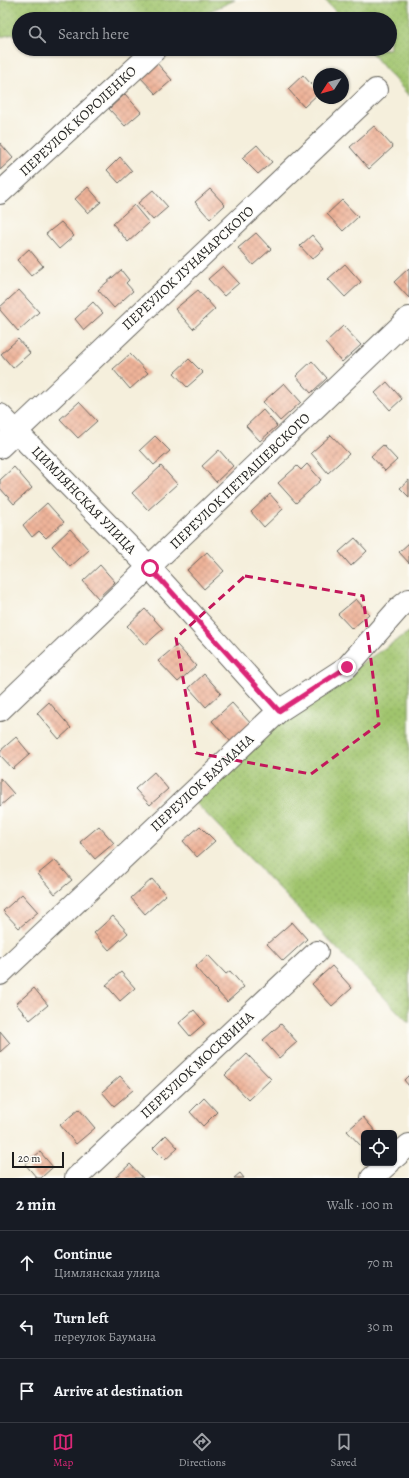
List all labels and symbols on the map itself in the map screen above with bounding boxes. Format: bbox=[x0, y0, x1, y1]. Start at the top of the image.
street label: ПЕРЕУЛОК КОРОЛЕНКО bbox=[15, 61, 141, 180]
north arrow bbox=[313, 68, 349, 104]
street label: ПЕРЕУЛОК ЛУНАЧАРСКОГО bbox=[118, 201, 259, 334]
street label: ПЕРЕУЛОК ПЕТРАШЕВСКОГО bbox=[166, 408, 315, 553]
street label: ЦИМЛЯНСКАЯ УЛИЦА bbox=[28, 442, 141, 559]
route start bbox=[141, 559, 159, 577]
route end bbox=[338, 658, 356, 676]
street label: ПЕРЕУЛОК БАУМАНА bbox=[146, 729, 258, 836]
street label: ПЕРЕУЛОК МОСКВИНА bbox=[136, 1007, 259, 1123]
scale bar bbox=[12, 1150, 64, 1169]

